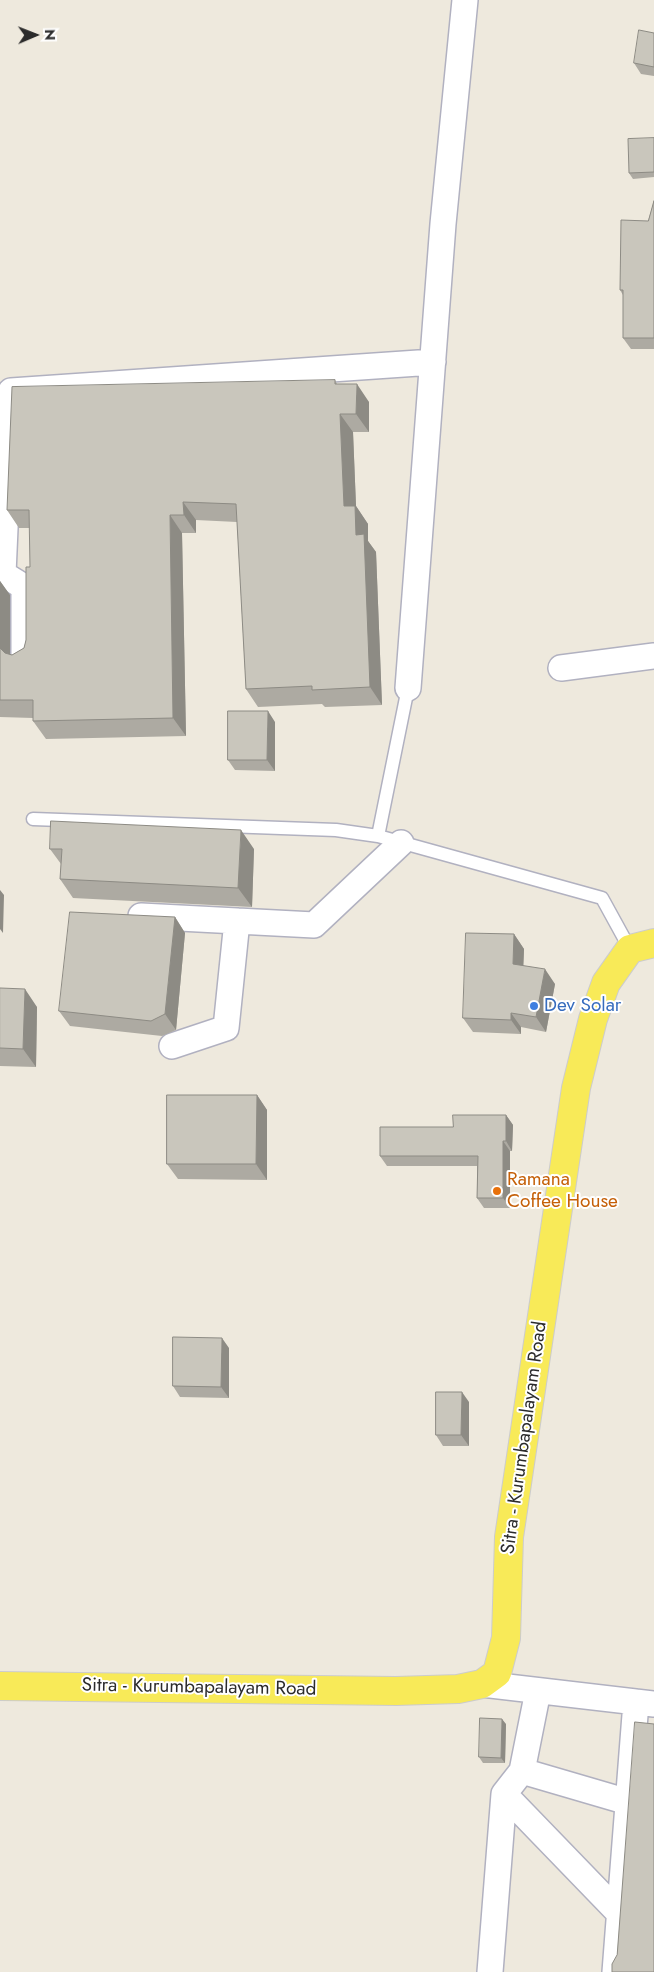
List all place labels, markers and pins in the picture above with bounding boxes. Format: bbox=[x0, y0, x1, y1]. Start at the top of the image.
place label: Dev Solar bbox=[544, 995, 621, 1017]
marker: Dev Solar bbox=[528, 1000, 540, 1012]
place label: Ramana Coffee House bbox=[507, 1169, 618, 1213]
marker: Ramana Coffee House bbox=[491, 1185, 503, 1197]

